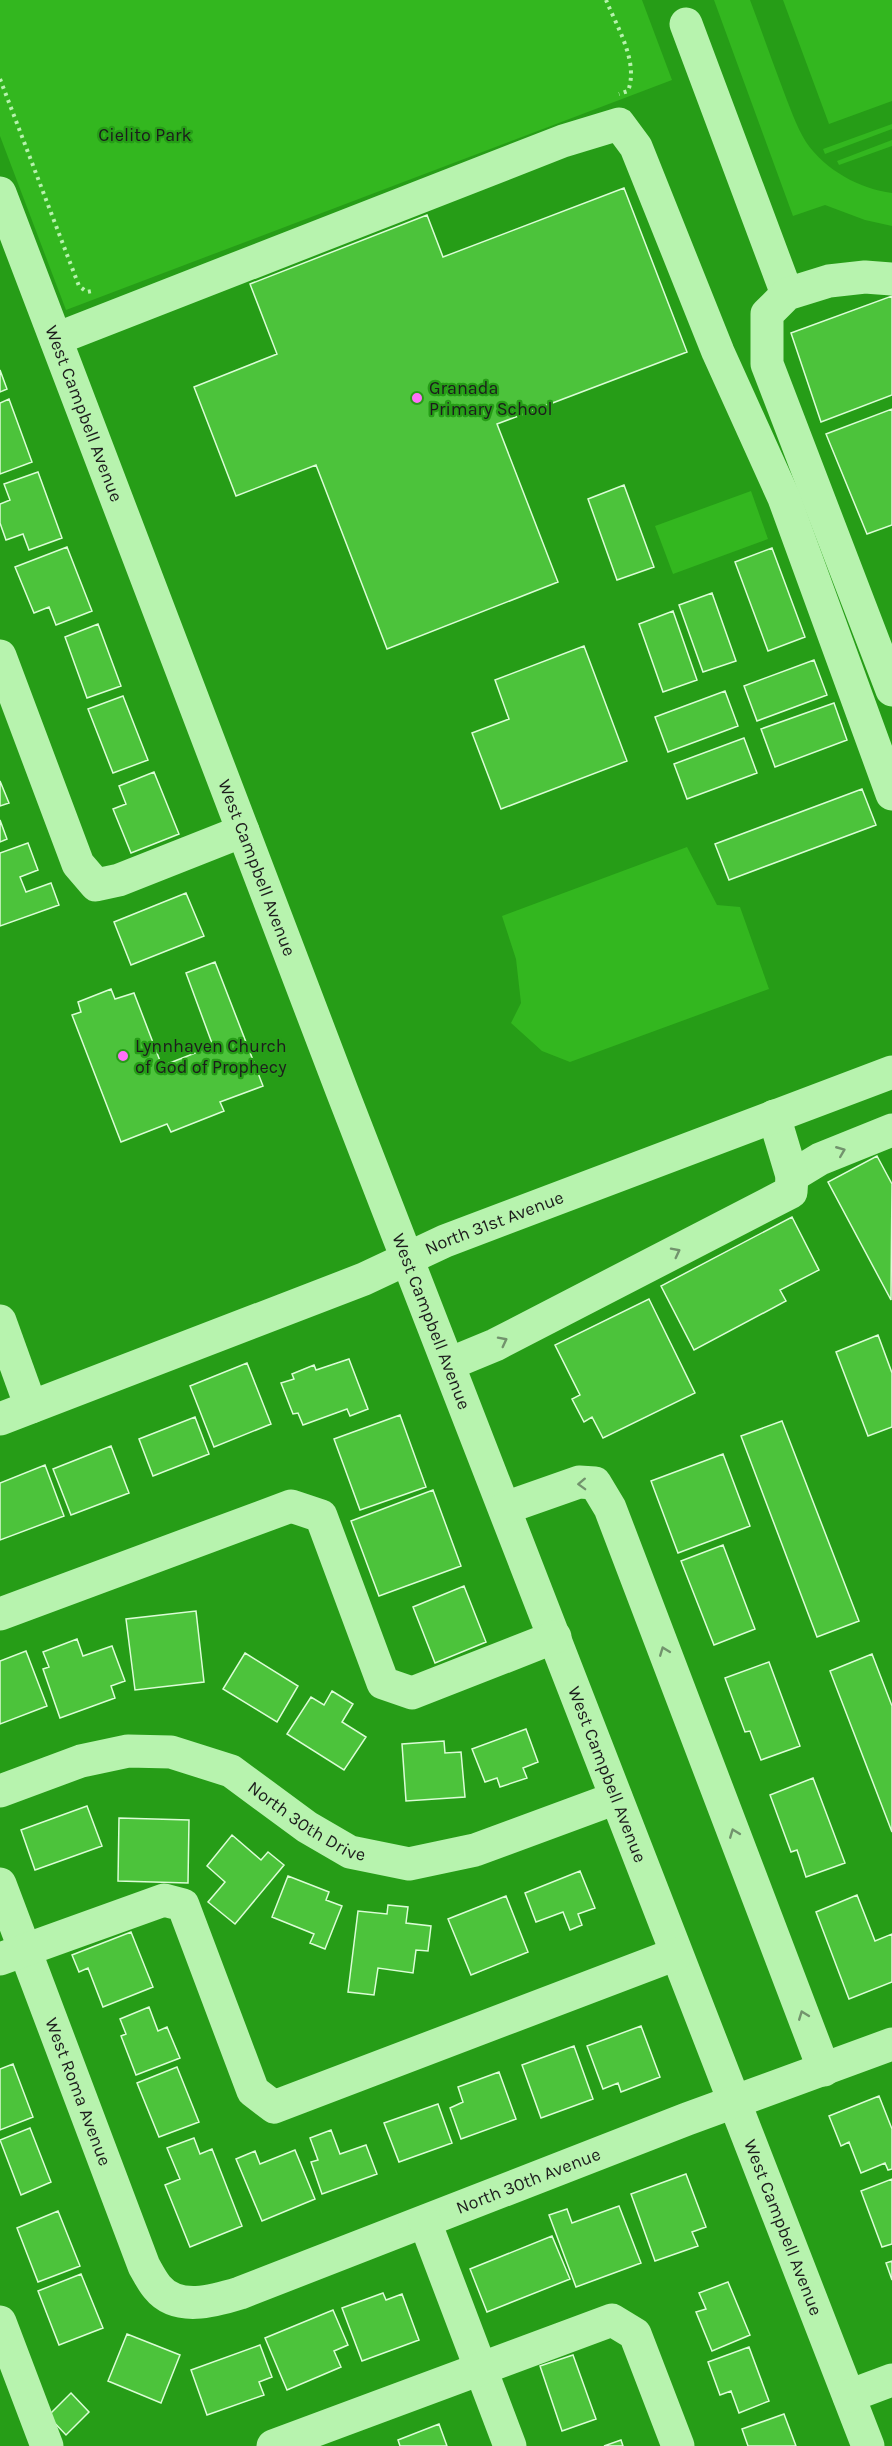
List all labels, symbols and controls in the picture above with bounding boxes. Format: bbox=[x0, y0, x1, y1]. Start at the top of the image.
park label: Cielito Park bbox=[98, 124, 192, 146]
street label: West Campbell Avenue bbox=[40, 322, 128, 505]
place label: Granada Primary School bbox=[429, 377, 553, 420]
marker: Granada Primary School bbox=[410, 391, 424, 405]
street label: West Campbell Avenue bbox=[213, 776, 301, 959]
place label: Lynnhaven Church of God of Prophecy bbox=[135, 1035, 287, 1078]
marker: Lynnhaven Church of God of Prophecy bbox=[116, 1049, 130, 1063]
one-way arrow bbox=[835, 1146, 846, 1158]
street label: North 31st Avenue bbox=[421, 1186, 567, 1260]
street label: West Campbell Avenue bbox=[387, 1230, 476, 1413]
one-way arrow bbox=[669, 1247, 680, 1259]
one-way arrow bbox=[496, 1337, 507, 1348]
one-way arrow bbox=[577, 1477, 586, 1490]
one-way arrow bbox=[659, 1646, 672, 1657]
street label: West Campbell Avenue bbox=[563, 1683, 651, 1866]
street label: North 30th Drive bbox=[244, 1776, 367, 1866]
one-way arrow bbox=[729, 1828, 741, 1839]
one-way arrow bbox=[798, 2010, 811, 2021]
street label: West Roma Avenue bbox=[40, 2015, 116, 2169]
street label: West Campbell Avenue bbox=[739, 2136, 827, 2319]
street label: North 30th Avenue bbox=[453, 2143, 604, 2219]

